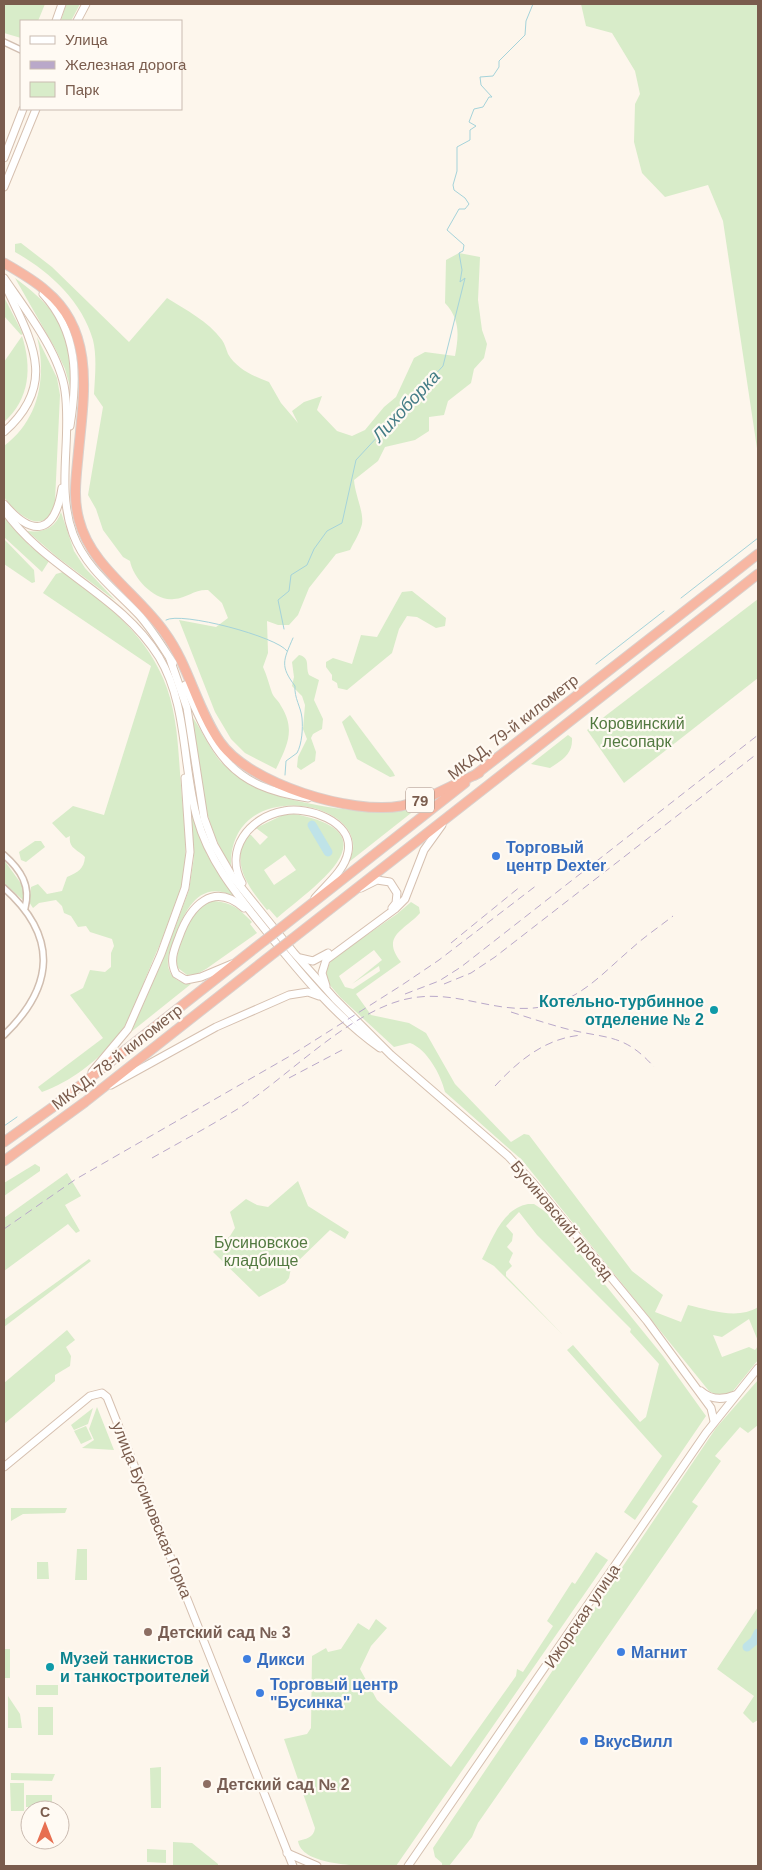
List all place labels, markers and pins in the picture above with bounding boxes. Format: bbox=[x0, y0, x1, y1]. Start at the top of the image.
place label: Торговый центр Dexter bbox=[506, 839, 606, 874]
marker: Торговый центр Dexter bbox=[490, 850, 502, 862]
place label: Котельно-турбинное отделение № 2 bbox=[539, 993, 704, 1028]
marker: Котельно-турбинное отделение № 2 bbox=[708, 1004, 720, 1016]
place label: Детский сад № 3 bbox=[158, 1624, 291, 1641]
marker: Детский сад № 3 bbox=[142, 1626, 154, 1638]
place label: Магнит bbox=[631, 1644, 688, 1661]
marker: Магнит bbox=[615, 1646, 627, 1658]
place label: Музей танкистов и танкостроителей bbox=[60, 1650, 210, 1685]
place label: Дикси bbox=[257, 1651, 305, 1668]
marker: Дикси bbox=[241, 1653, 253, 1665]
marker: Музей танкистов и танкостроителей bbox=[44, 1661, 56, 1673]
place label: Торговый центр "Бусинка" bbox=[270, 1676, 399, 1711]
marker: Торговый центр "Бусинка" bbox=[254, 1687, 266, 1699]
place label: ВкусВилл bbox=[594, 1733, 673, 1750]
marker: ВкусВилл bbox=[578, 1735, 590, 1747]
place label: Детский сад № 2 bbox=[217, 1776, 350, 1793]
marker: Детский сад № 2 bbox=[201, 1778, 213, 1790]

